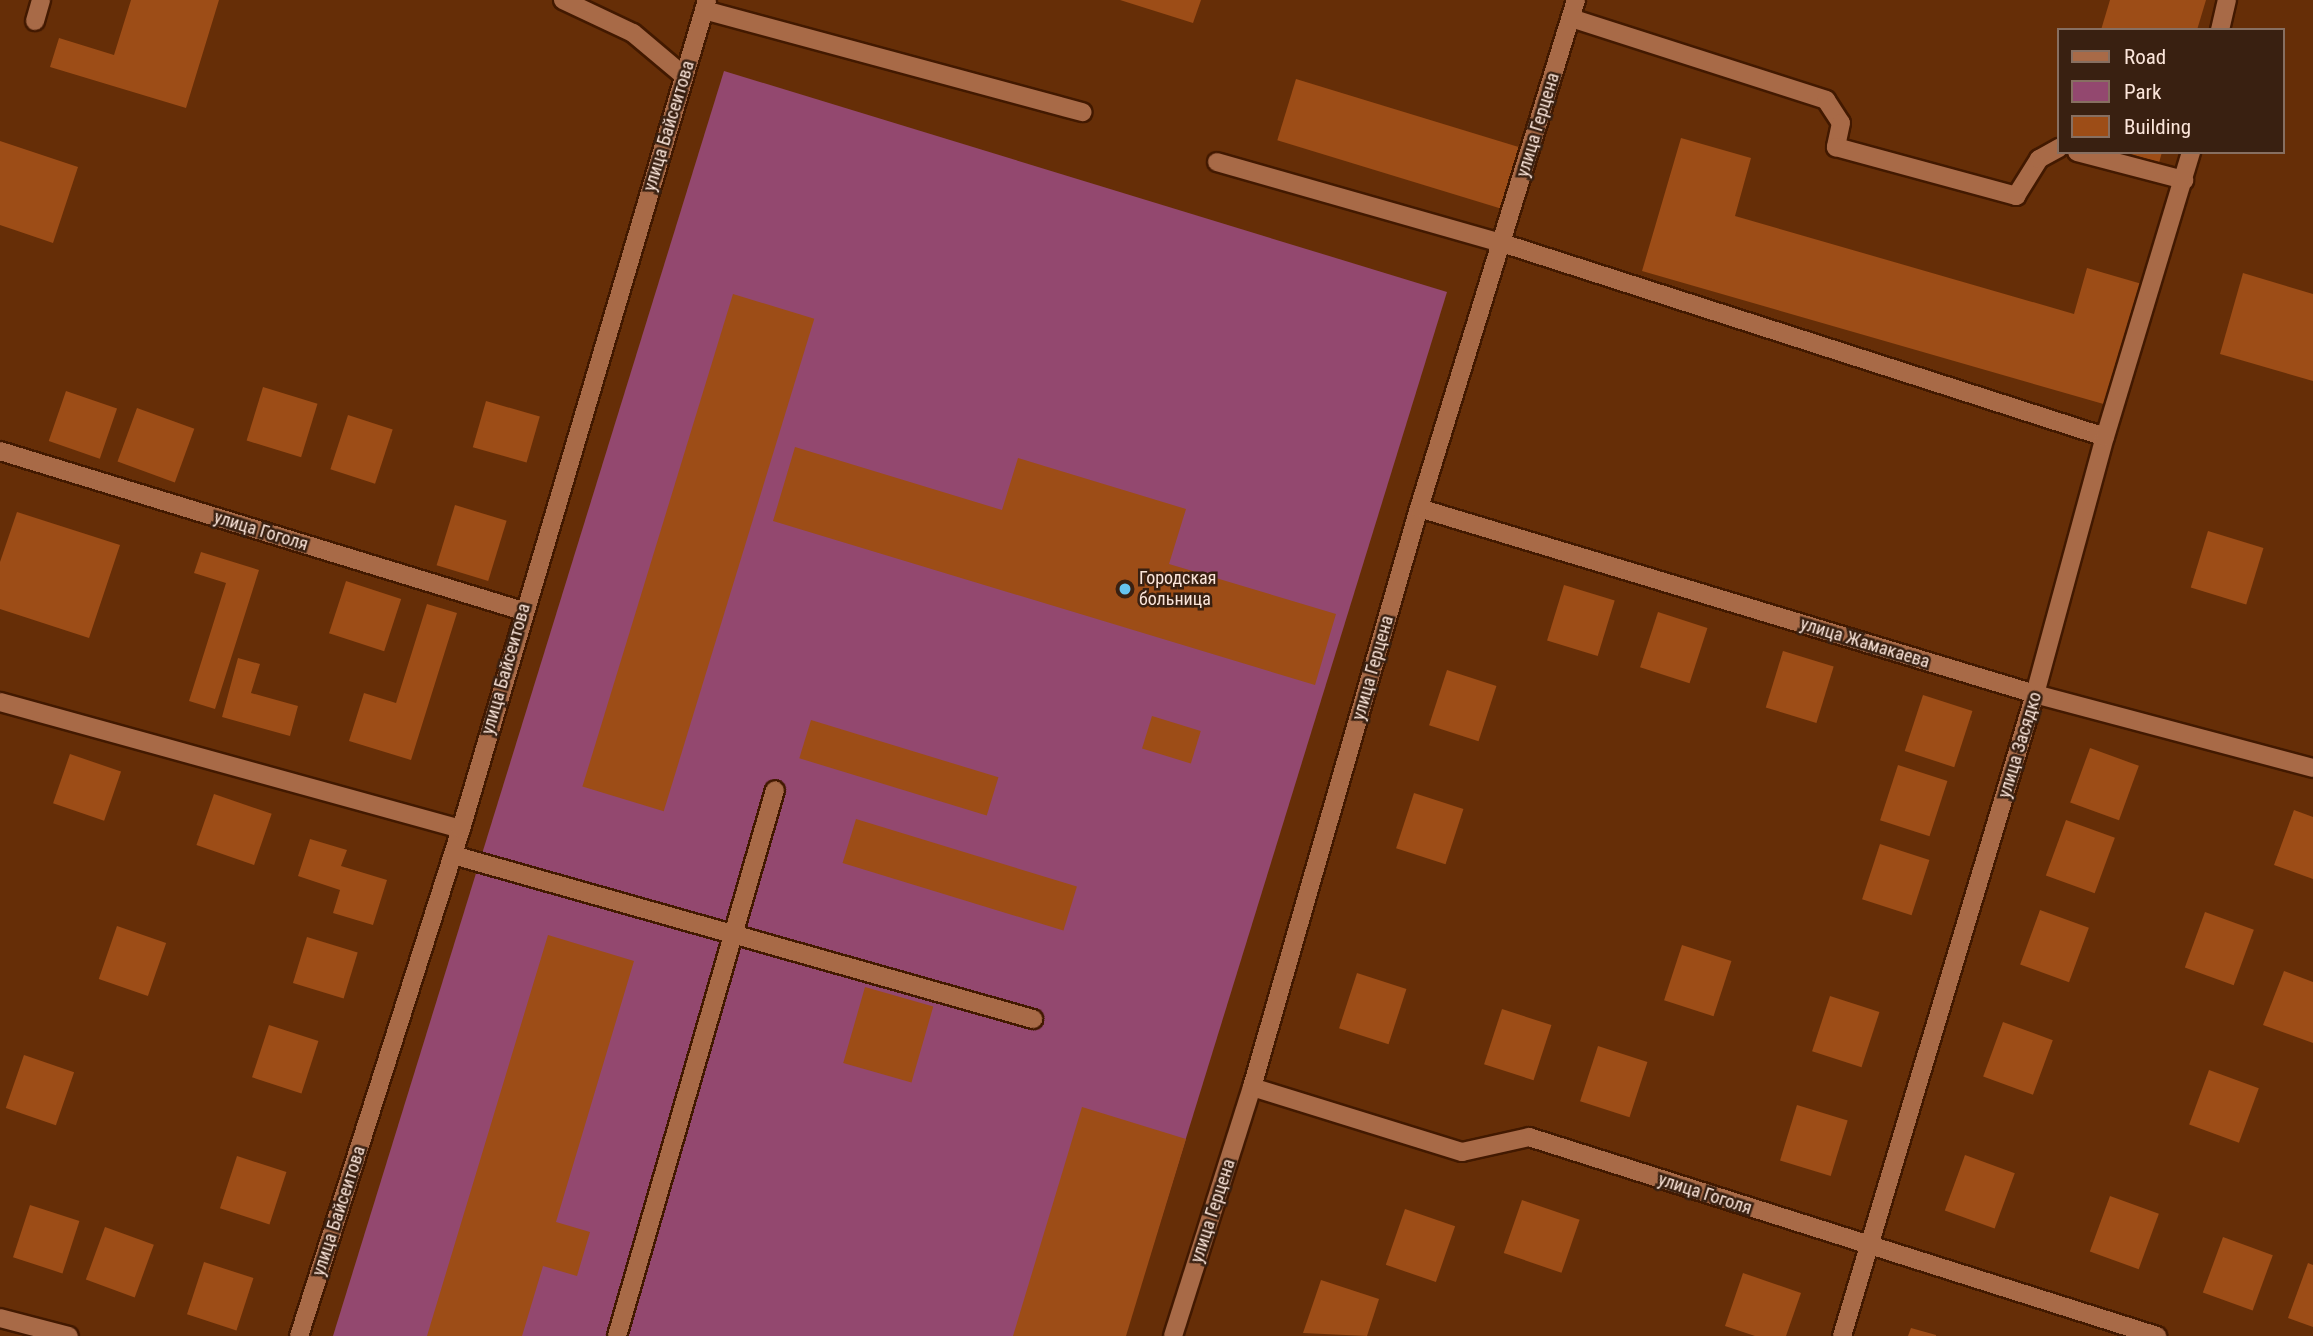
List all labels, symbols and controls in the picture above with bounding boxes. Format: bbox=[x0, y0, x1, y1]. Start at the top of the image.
legend bbox=[2058, 28, 2285, 154]
text: Road bbox=[2124, 45, 2166, 69]
street label: улица Байсеитова bbox=[639, 58, 699, 194]
street label: улица Герцена bbox=[1512, 70, 1564, 180]
text: Park bbox=[2124, 80, 2161, 104]
text: Building bbox=[2124, 115, 2191, 139]
street label: улица Гоголя bbox=[211, 506, 311, 556]
place label: Городская больница bbox=[1139, 568, 1216, 610]
marker: Городская больница bbox=[1117, 581, 1133, 597]
street label: улица Байсеитова bbox=[477, 601, 535, 737]
street label: улица Герцена bbox=[1348, 613, 1398, 723]
street label: улица Жамакаева bbox=[1798, 613, 1932, 673]
street label: улица Засядко bbox=[1994, 689, 2046, 801]
street label: улица Байсеитова bbox=[308, 1143, 370, 1279]
street label: улица Герцена bbox=[1186, 1156, 1240, 1266]
street label: улица Гоголя bbox=[1655, 1169, 1755, 1219]

